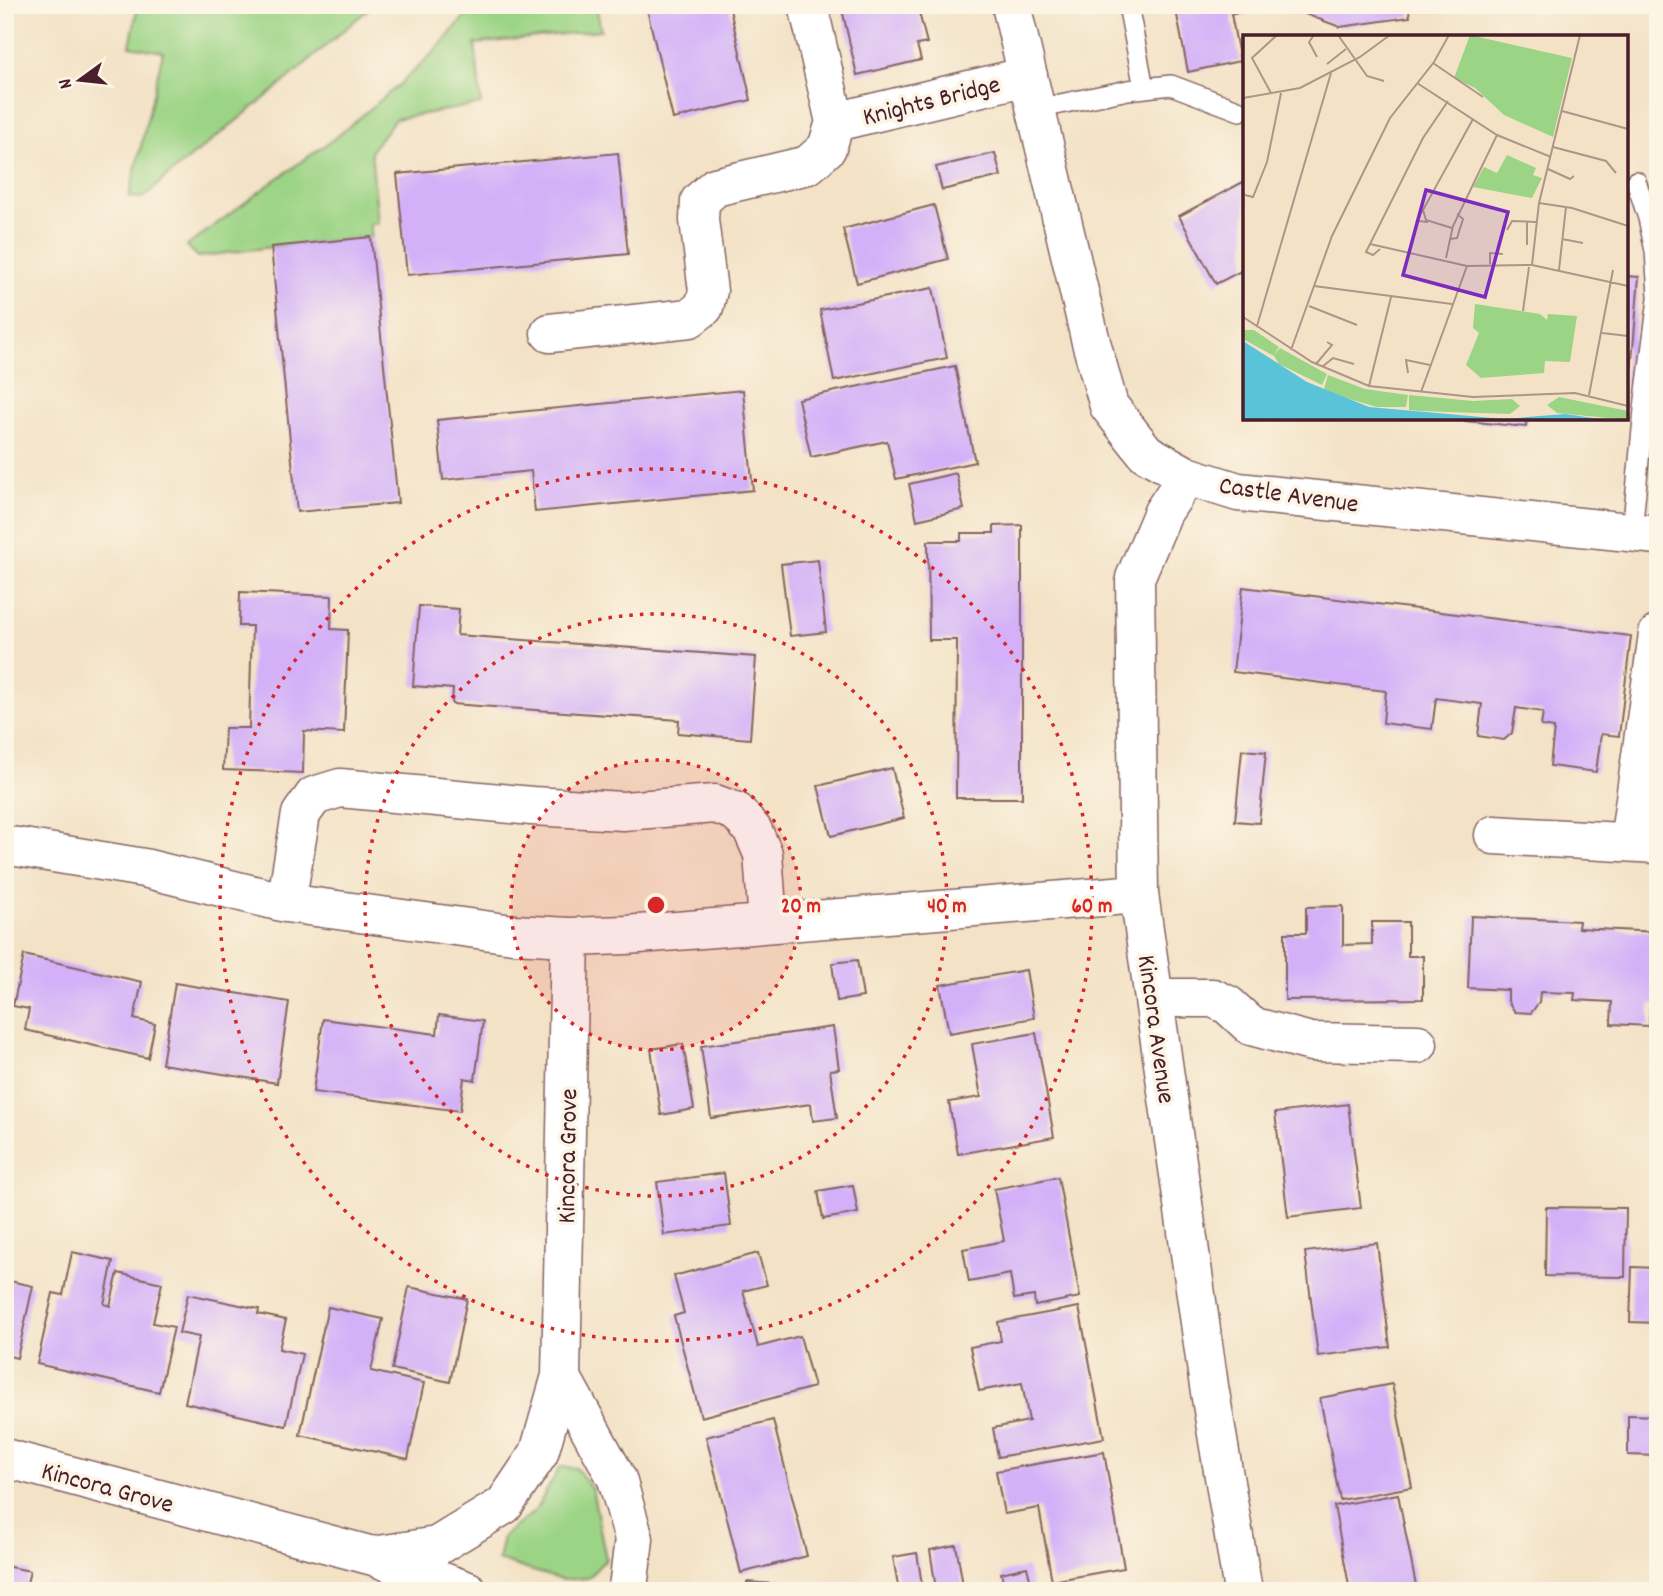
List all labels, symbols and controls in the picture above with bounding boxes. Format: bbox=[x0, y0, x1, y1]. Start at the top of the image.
inset map bbox=[1243, 35, 1628, 420]
north arrow bbox=[46, 46, 116, 116]
street label: Knights Bridge bbox=[859, 67, 1004, 137]
text: N bbox=[53, 75, 81, 92]
street label: Castle Avenue bbox=[1216, 468, 1361, 525]
centre of rings bbox=[644, 893, 668, 917]
text: 20 m bbox=[781, 893, 821, 923]
text: 40 m bbox=[927, 893, 967, 923]
text: 60 m bbox=[1072, 893, 1112, 923]
street label: Kincora Avenue bbox=[1126, 953, 1183, 1106]
street label: Kincora Grove bbox=[550, 1088, 589, 1224]
street label: Kincora Grove bbox=[37, 1454, 177, 1525]

